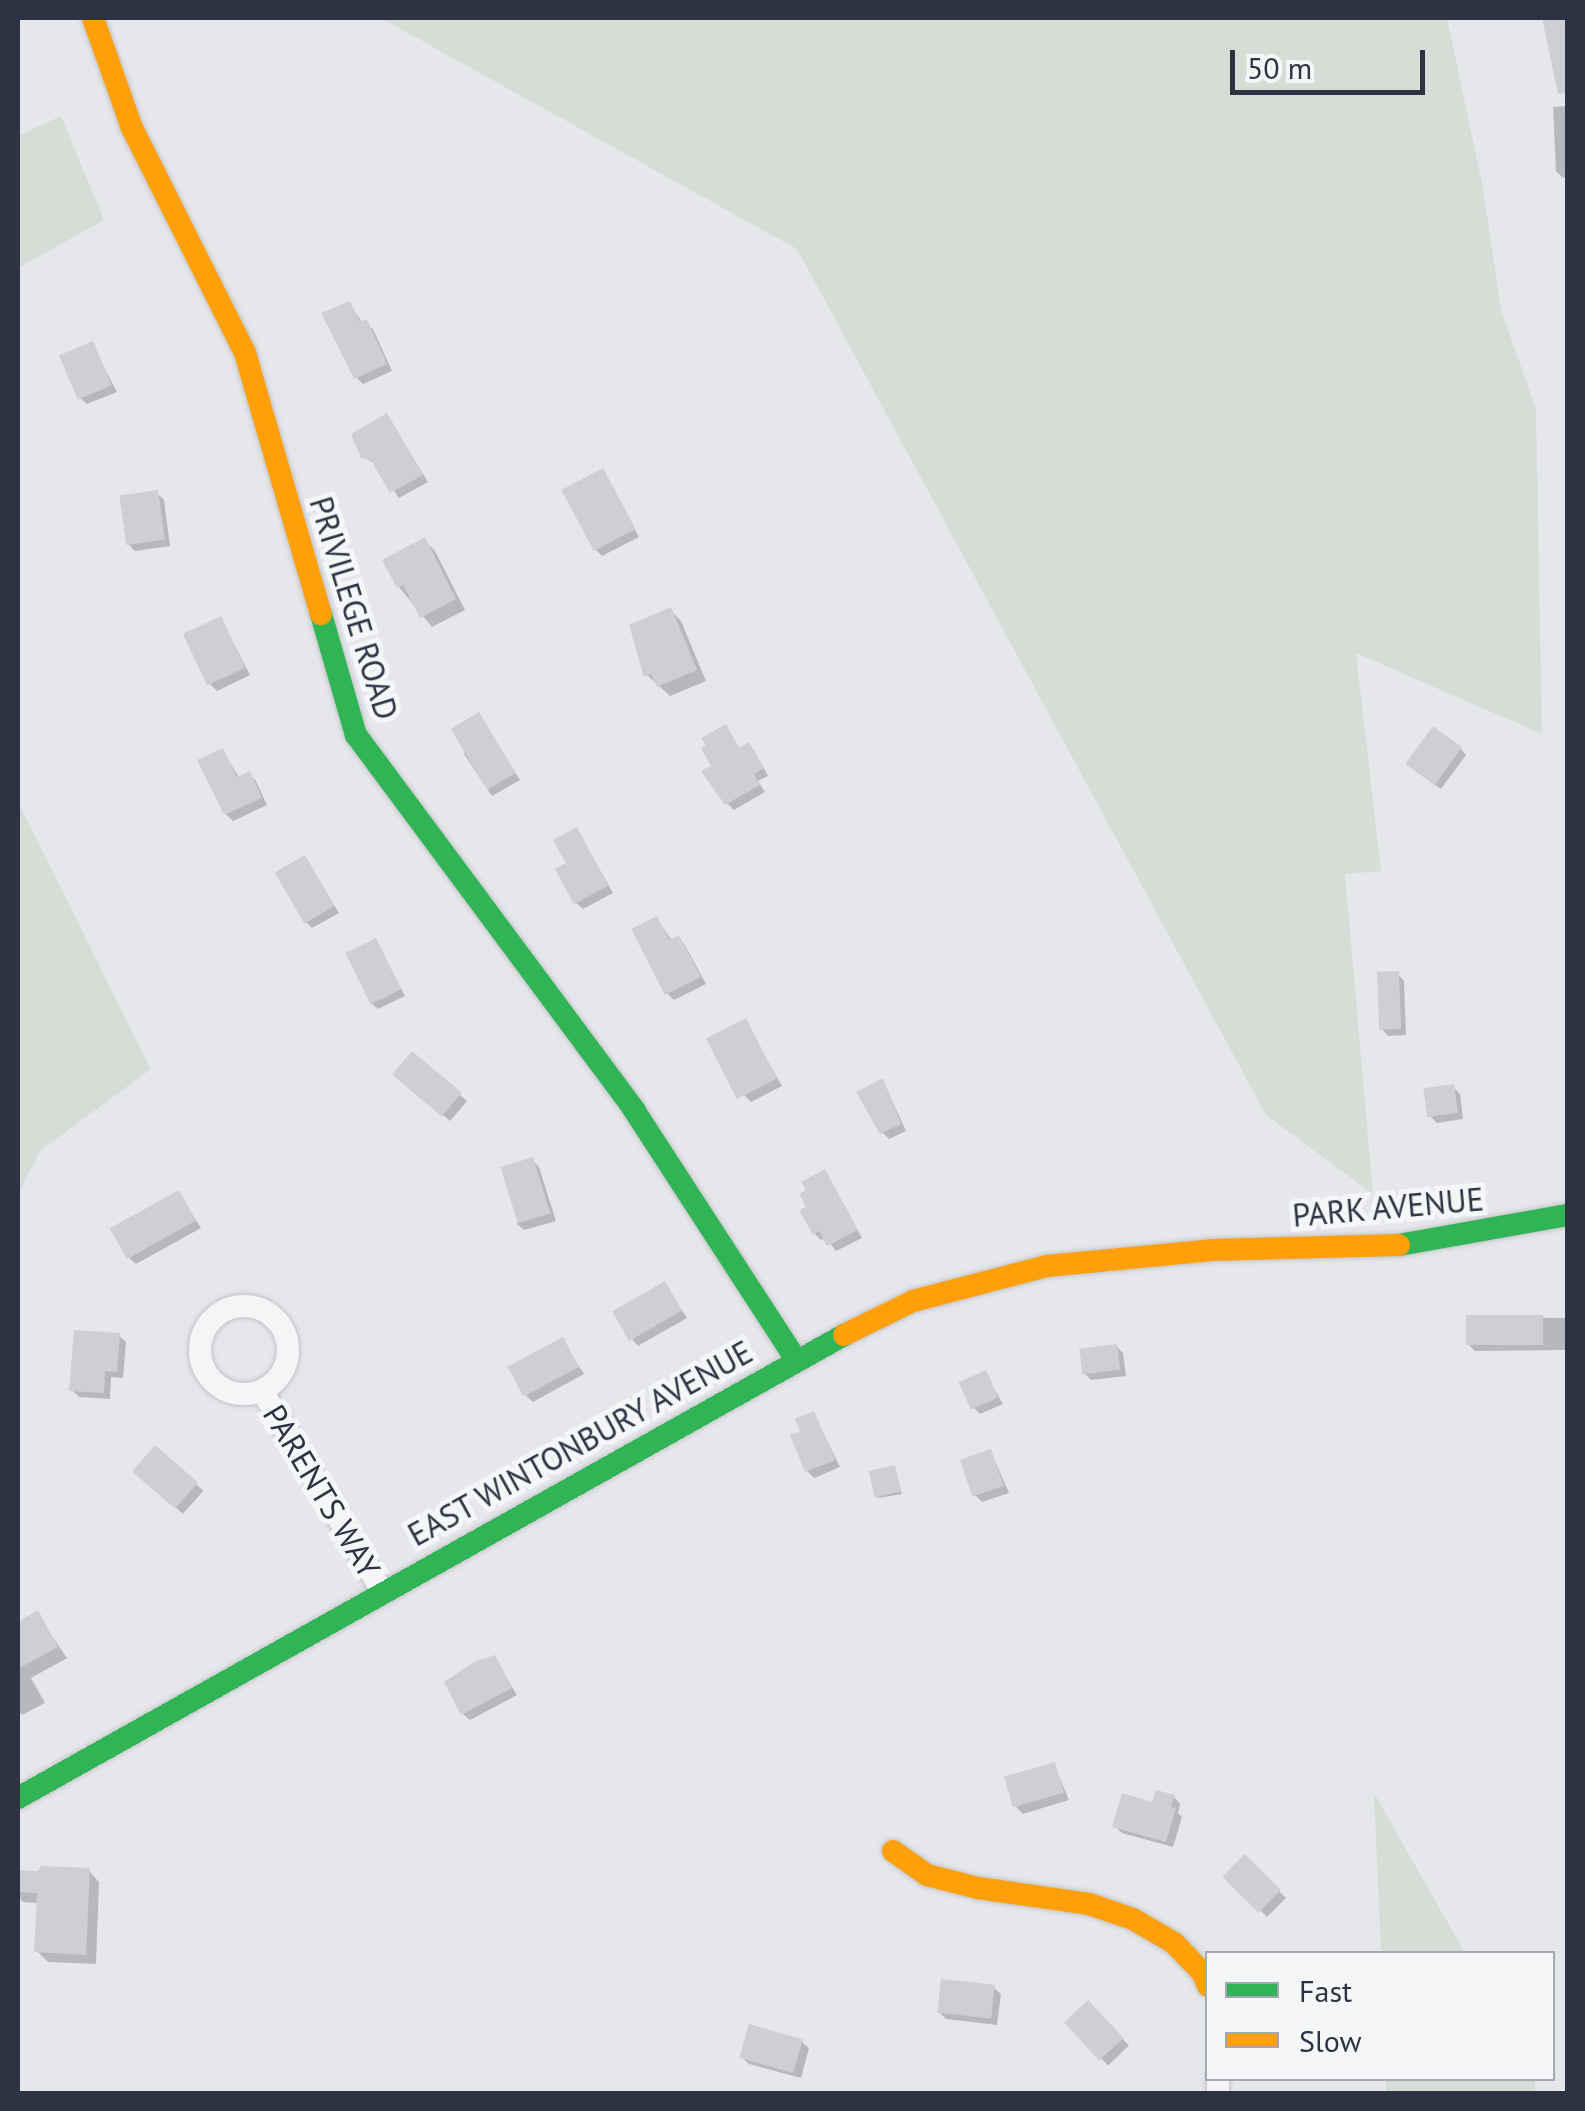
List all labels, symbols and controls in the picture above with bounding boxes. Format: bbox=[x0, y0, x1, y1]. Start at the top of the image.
scale bar bbox=[1235, 30, 1430, 92]
text: 50 m bbox=[1247, 48, 1312, 87]
street label: PRIVILEGE ROAD bbox=[302, 492, 406, 724]
street label: PARK AVENUE bbox=[1290, 1179, 1486, 1235]
street label: EAST WINTONBURY AVENUE bbox=[400, 1331, 760, 1555]
street label: PARENTS WAY bbox=[255, 1397, 389, 1585]
legend bbox=[1205, 1951, 1555, 2081]
text: Fast bbox=[1299, 1971, 1352, 2010]
text: Slow bbox=[1299, 2021, 1362, 2060]

